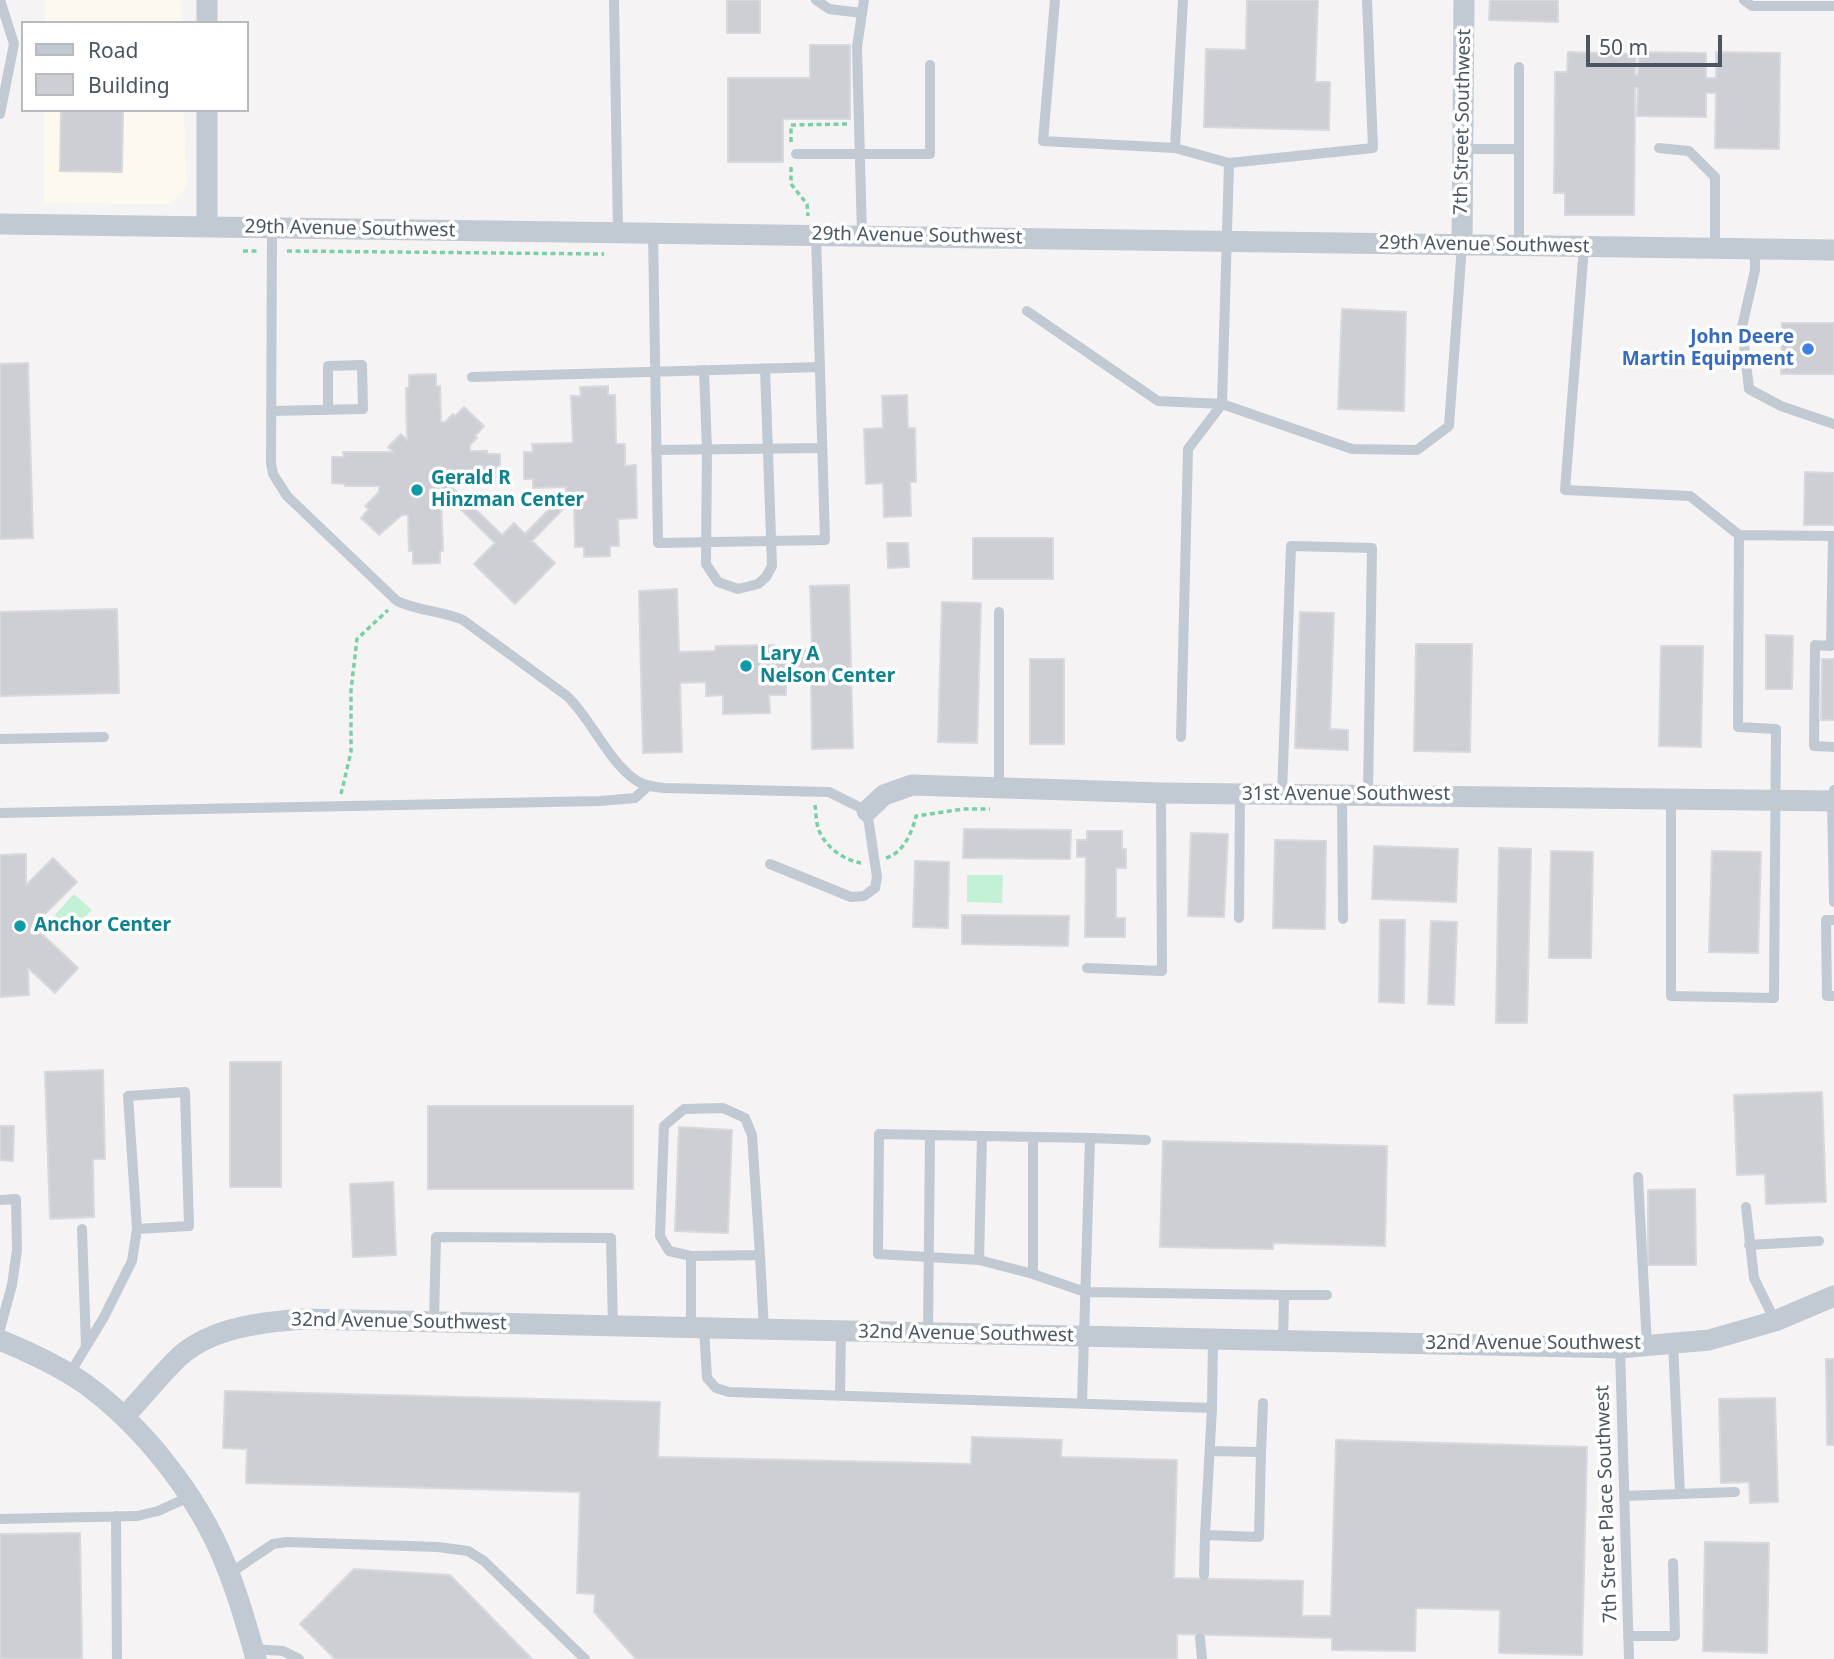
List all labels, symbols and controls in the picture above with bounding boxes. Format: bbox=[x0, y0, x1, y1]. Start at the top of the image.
legend bbox=[21, 21, 248, 112]
scale bar bbox=[1589, 21, 1726, 65]
street label: 7th Street Southwest bbox=[1450, 29, 1476, 215]
text: 50 m bbox=[1599, 33, 1648, 61]
text: Road bbox=[88, 36, 138, 64]
text: Building bbox=[88, 71, 170, 99]
street label: 29th Avenue Southwest bbox=[244, 216, 456, 242]
street label: 29th Avenue Southwest bbox=[811, 223, 1023, 249]
street label: 29th Avenue Southwest bbox=[1378, 232, 1590, 258]
place label: John Deere Martin Equipment bbox=[1622, 327, 1794, 371]
marker: John Deere Martin Equipment bbox=[1800, 341, 1816, 357]
place label: Gerald R Hinzman Center bbox=[431, 468, 584, 512]
marker: Gerald R Hinzman Center bbox=[409, 482, 425, 498]
place label: Lary A Nelson Center bbox=[760, 644, 895, 688]
marker: Lary A Nelson Center bbox=[738, 658, 754, 674]
street label: 31st Avenue Southwest bbox=[1242, 784, 1450, 806]
place label: Anchor Center bbox=[34, 915, 171, 937]
marker: Anchor Center bbox=[12, 918, 28, 934]
street label: 32nd Avenue Southwest bbox=[291, 1309, 507, 1335]
street label: 32nd Avenue Southwest bbox=[858, 1321, 1074, 1347]
street label: 32nd Avenue Southwest bbox=[1425, 1333, 1641, 1355]
street label: 7th Street Place Southwest bbox=[1591, 1385, 1623, 1623]

